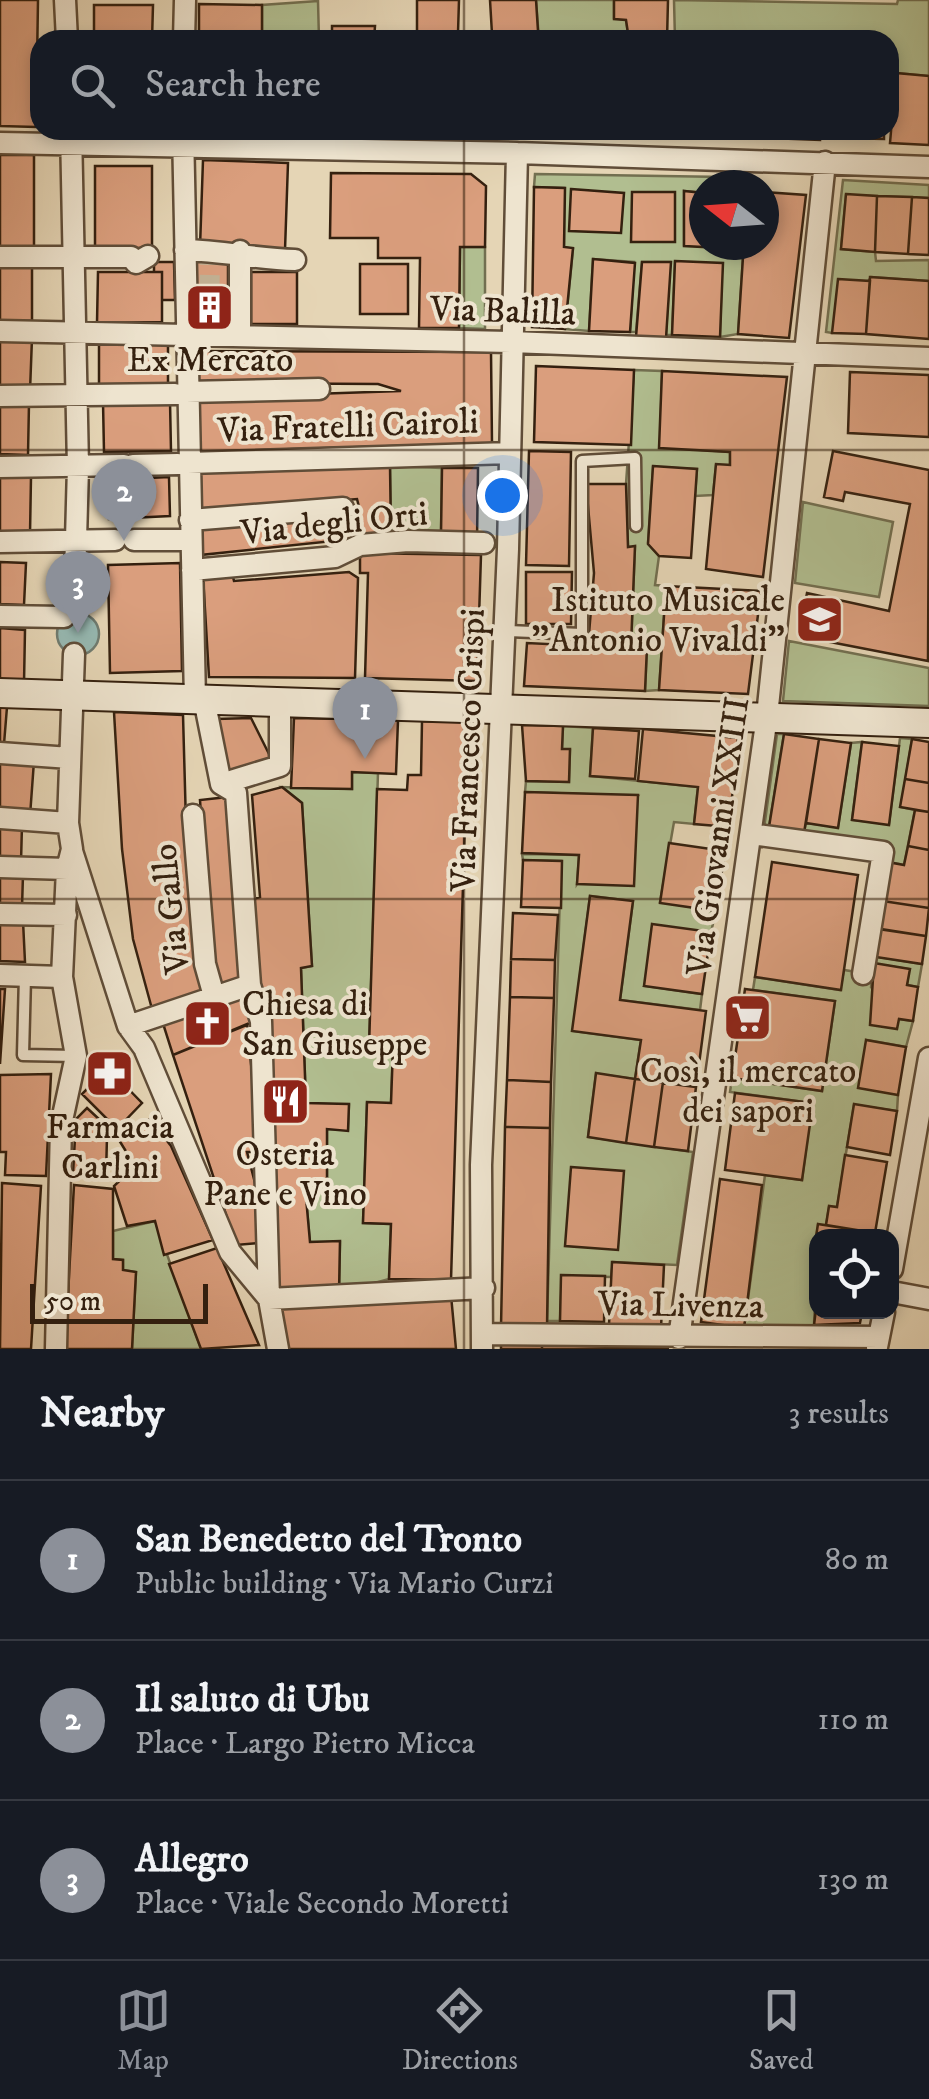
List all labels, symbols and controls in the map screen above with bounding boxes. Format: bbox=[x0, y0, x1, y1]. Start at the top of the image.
search box bbox=[30, 30, 899, 140]
icon: search bbox=[65, 58, 120, 113]
text: Search here bbox=[145, 61, 321, 109]
north arrow bbox=[689, 170, 779, 260]
building icon: Ex Mercato bbox=[184, 281, 236, 333]
street label: Via Balilla bbox=[428, 287, 577, 337]
place label: Ex Mercato bbox=[127, 339, 293, 383]
street label: Via Fratelli Cairoli bbox=[216, 400, 479, 454]
pin: 2 bbox=[92, 458, 156, 541]
your location bbox=[477, 470, 528, 521]
street label: Via degli Orti bbox=[238, 492, 430, 556]
pin: 3 bbox=[46, 550, 110, 633]
place label: Istituto Musicale "Antonio Vivaldi" bbox=[532, 579, 785, 663]
school or university icon: Istituto Musicale "Antonio Vivaldi" bbox=[794, 593, 846, 645]
street label: Via Francesco Crispi bbox=[442, 608, 496, 893]
pin: 1 bbox=[332, 676, 398, 759]
street label: Via Giovanni XXIII bbox=[677, 694, 760, 980]
street label: Via Gallo bbox=[143, 842, 201, 977]
place label: Chiesa di San Giuseppe bbox=[242, 983, 427, 1067]
supermarket icon: Così, il mercato dei sapori bbox=[722, 992, 774, 1044]
church icon: Chiesa di San Giuseppe bbox=[181, 997, 233, 1049]
pharmacy icon: Farmacia Carlini bbox=[84, 1048, 136, 1100]
place label: Così, il mercato dei sapori bbox=[640, 1050, 856, 1134]
restaurant icon: Osteria Pane e Vino bbox=[259, 1075, 311, 1127]
place label: Farmacia Carlini bbox=[46, 1106, 174, 1190]
place label: Osteria Pane e Vino bbox=[203, 1133, 367, 1217]
map controls bbox=[809, 1229, 899, 1319]
button: locate bbox=[809, 1229, 899, 1319]
scale bar bbox=[30, 1279, 208, 1324]
street label: Via Livenza bbox=[597, 1283, 764, 1329]
text: 50 m bbox=[45, 1284, 101, 1319]
text: Nearby bbox=[40, 1388, 164, 1440]
text: 3 results bbox=[788, 1394, 889, 1434]
text: San Benedetto del Tronto bbox=[135, 1516, 522, 1564]
text: 1 bbox=[67, 1540, 78, 1580]
text: 80 m bbox=[825, 1540, 889, 1580]
text: Public building · Via Mario Curzi bbox=[135, 1564, 554, 1604]
text: Il saluto di Ubu bbox=[135, 1676, 370, 1724]
text: 2 bbox=[65, 1700, 80, 1740]
text: 110 m bbox=[817, 1700, 889, 1740]
text: Place · Largo Pietro Micca bbox=[135, 1724, 475, 1764]
text: Allegro bbox=[135, 1836, 249, 1884]
text: 3 bbox=[67, 1860, 78, 1900]
text: 130 m bbox=[817, 1860, 889, 1900]
text: Place · Viale Secondo Moretti bbox=[135, 1884, 509, 1924]
tab: Map bbox=[116, 1983, 171, 2078]
tab: Directions bbox=[402, 1983, 518, 2078]
tab: Saved bbox=[749, 1983, 813, 2078]

